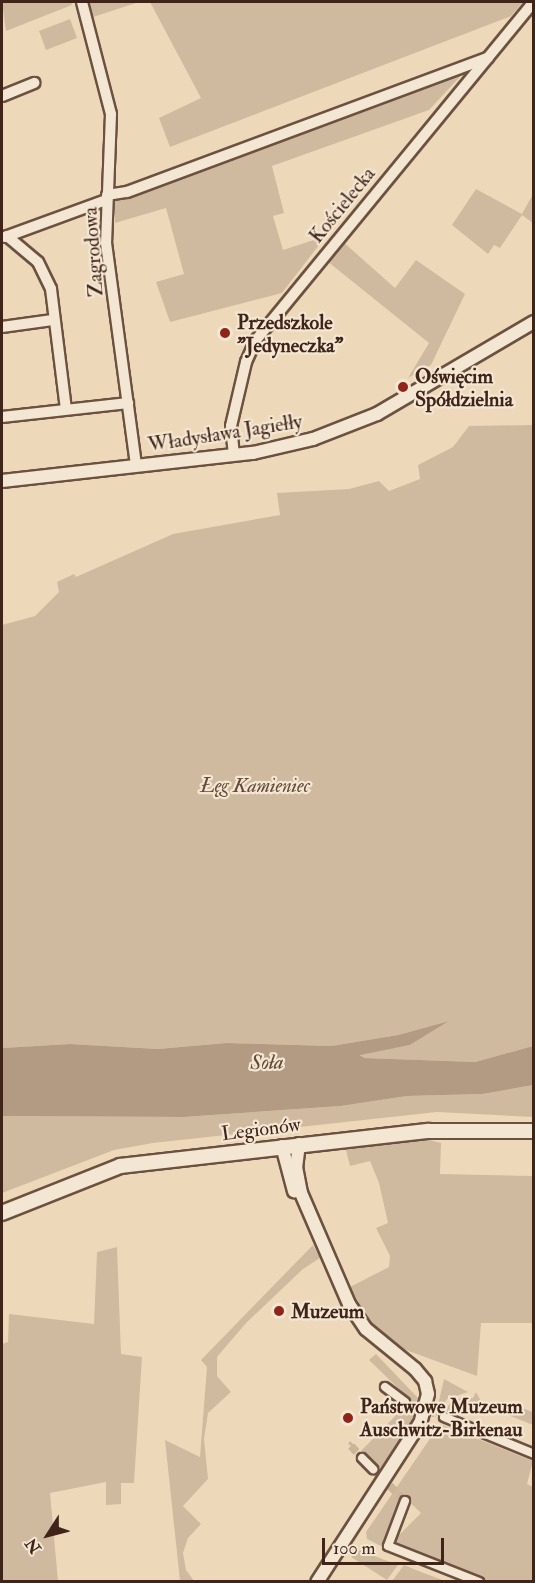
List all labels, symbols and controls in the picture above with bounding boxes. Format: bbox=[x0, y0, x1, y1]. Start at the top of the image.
street label: Kościelecka bbox=[304, 162, 380, 248]
street label: Zagrodowa bbox=[78, 206, 108, 298]
place label: Przedszkole "Jedyneczka" bbox=[237, 310, 343, 357]
marker: Przedszkole "Jedyneczka" bbox=[218, 326, 232, 340]
place label: Oświęcim Spółdzielnia bbox=[415, 364, 513, 411]
marker: Oświęcim Spółdzielnia bbox=[396, 380, 410, 394]
street label: Władysława Jagiełły bbox=[146, 409, 304, 457]
park label: Łęg Kamieniec bbox=[200, 773, 310, 797]
water label: Soła bbox=[250, 1050, 284, 1076]
street label: Legionów bbox=[220, 1112, 302, 1146]
place label: Muzeum bbox=[291, 1299, 364, 1323]
marker: Muzeum bbox=[272, 1304, 286, 1318]
place label: Państwowe Muzeum Auschwitz-Birkenau bbox=[360, 1394, 523, 1441]
marker: Państwowe Muzeum Auschwitz-Birkenau bbox=[341, 1411, 355, 1425]
north arrow bbox=[18, 1505, 78, 1565]
scale bar bbox=[325, 1526, 446, 1564]
text: N bbox=[21, 1534, 46, 1557]
text: 100 m bbox=[333, 1537, 376, 1560]

